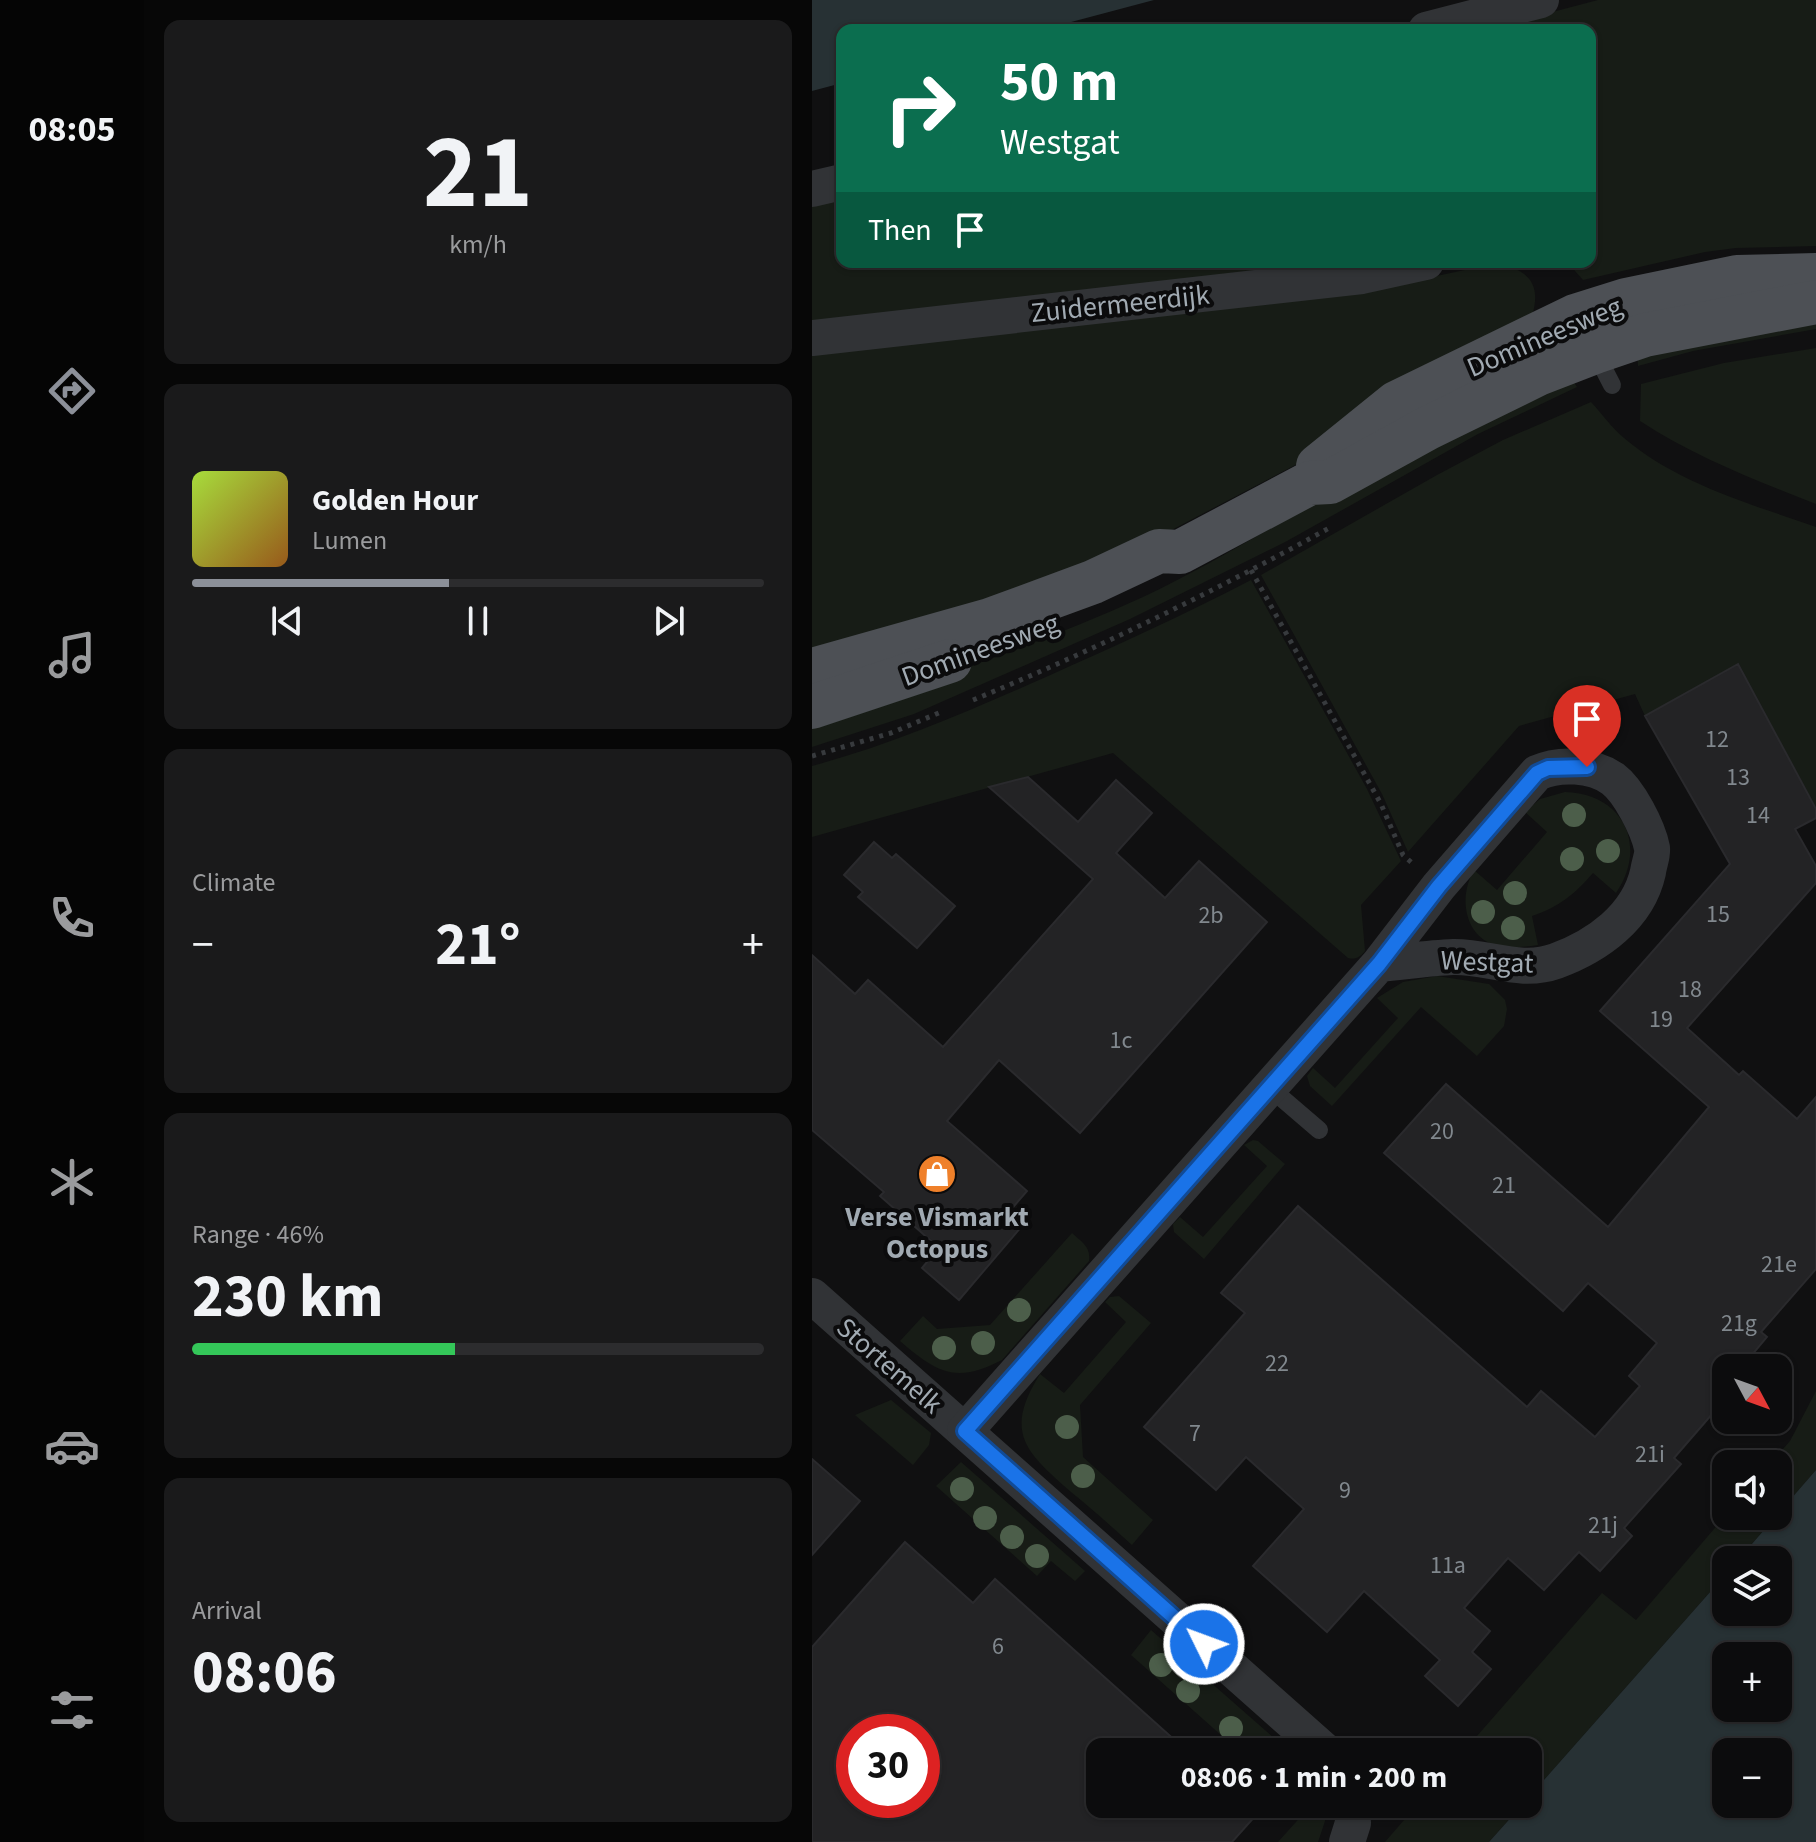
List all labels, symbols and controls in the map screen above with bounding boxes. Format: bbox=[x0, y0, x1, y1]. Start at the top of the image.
text: 50 m bbox=[1000, 43, 1118, 122]
icon: right bbox=[868, 56, 972, 160]
text: 21 bbox=[423, 100, 533, 248]
text: 08:05 bbox=[29, 104, 115, 155]
text: Westgat bbox=[1000, 117, 1120, 168]
icon: arrive bbox=[948, 208, 992, 252]
text: Then bbox=[868, 209, 932, 252]
text: km/h bbox=[449, 226, 507, 263]
street label: Zuidermeerdijk bbox=[1029, 275, 1212, 333]
street label: Domineesweg bbox=[1461, 286, 1628, 388]
icon: directions bbox=[44, 363, 100, 419]
text: Golden Hour bbox=[312, 479, 478, 522]
text: Lumen bbox=[312, 522, 387, 559]
icon: previous bbox=[265, 599, 309, 643]
icon: pause bbox=[456, 599, 500, 643]
icon: next bbox=[647, 599, 691, 643]
street label: Domineesweg bbox=[896, 603, 1065, 697]
icon: music bbox=[44, 627, 100, 683]
pin bbox=[1553, 685, 1621, 767]
icon: arrive bbox=[1565, 697, 1609, 741]
house number: 12 bbox=[1705, 722, 1729, 757]
house number: 13 bbox=[1726, 760, 1750, 795]
house number: 14 bbox=[1746, 798, 1770, 833]
text: Climate bbox=[192, 864, 276, 901]
icon: phone bbox=[44, 890, 100, 946]
house number: 15 bbox=[1706, 897, 1730, 932]
house number: 2b bbox=[1198, 898, 1224, 933]
text: 21° bbox=[435, 903, 521, 988]
text: − bbox=[192, 914, 214, 977]
text: + bbox=[742, 914, 764, 977]
street label: Westgat bbox=[1440, 940, 1535, 984]
house number: 18 bbox=[1678, 972, 1702, 1007]
house number: 19 bbox=[1649, 1002, 1673, 1037]
house number: 1c bbox=[1110, 1023, 1132, 1058]
house number: 20 bbox=[1430, 1114, 1454, 1149]
shop icon: Verse Vismarkt Octopus bbox=[916, 1153, 958, 1195]
icon: climate bbox=[44, 1154, 100, 1210]
house number: 21 bbox=[1492, 1168, 1516, 1203]
place label: Verse Vismarkt Octopus bbox=[844, 1197, 1029, 1269]
text: Range · 46% bbox=[192, 1216, 324, 1253]
house number: 21e bbox=[1761, 1247, 1797, 1282]
text: 230 km bbox=[192, 1255, 383, 1340]
house number: 21g bbox=[1721, 1306, 1757, 1341]
street label: Stortemelk bbox=[827, 1308, 951, 1423]
house number: 22 bbox=[1265, 1346, 1289, 1381]
north arrow bbox=[1712, 1354, 1792, 1434]
map controls bbox=[1712, 1354, 1792, 1818]
house number: 7 bbox=[1189, 1416, 1201, 1451]
icon: car bbox=[44, 1418, 100, 1474]
house number: 21i bbox=[1635, 1437, 1665, 1472]
button: sound bbox=[1712, 1450, 1792, 1530]
house number: 9 bbox=[1339, 1473, 1351, 1508]
house number: 21j bbox=[1588, 1508, 1618, 1543]
button: layers bbox=[1712, 1546, 1792, 1626]
house number: 11a bbox=[1430, 1548, 1466, 1583]
text: Arrival bbox=[192, 1592, 262, 1629]
position arrow bbox=[1162, 1602, 1246, 1686]
house number: 6 bbox=[992, 1629, 1004, 1664]
text: 08:06 bbox=[192, 1631, 337, 1716]
button: + bbox=[1712, 1642, 1792, 1722]
icon: filters bbox=[44, 1682, 100, 1738]
speed limit sign: 30 bbox=[836, 1714, 940, 1818]
button: − bbox=[1712, 1738, 1792, 1818]
text: 08:06 · 1 min · 200 m bbox=[1181, 1756, 1447, 1799]

